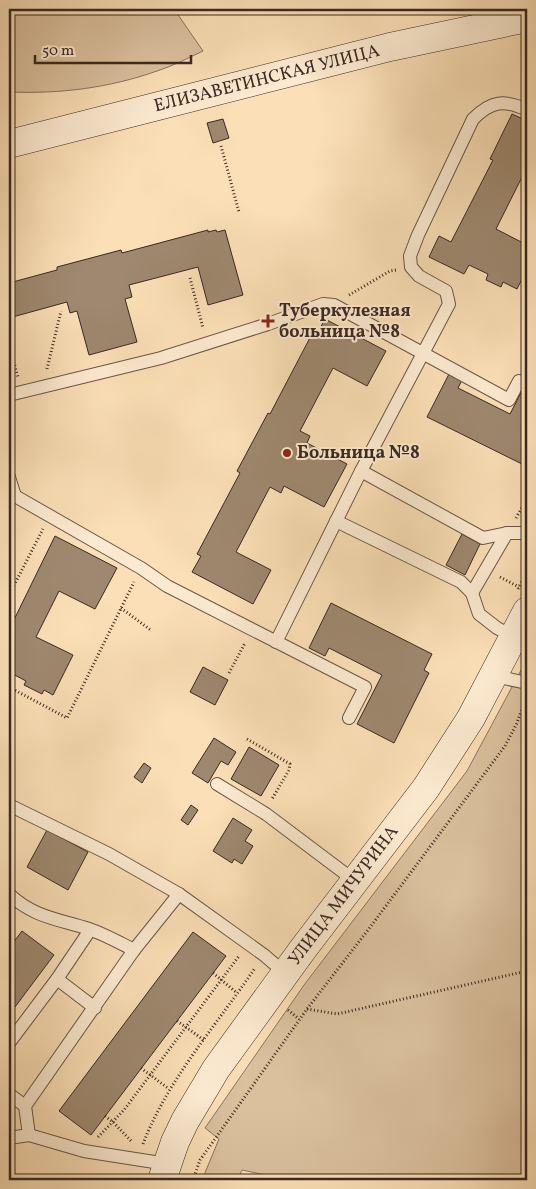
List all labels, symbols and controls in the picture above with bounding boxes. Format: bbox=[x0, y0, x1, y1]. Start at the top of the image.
scale bar bbox=[35, 32, 191, 64]
street label: ЕЛИЗАВЕТИНСКАЯ УЛИЦА bbox=[151, 39, 383, 119]
text: 50 m bbox=[42, 41, 74, 62]
place label: Туберкулезная больница №8 bbox=[279, 299, 411, 345]
marker: Туберкулезная больница №8 bbox=[261, 314, 275, 328]
place label: Больница №8 bbox=[297, 441, 420, 466]
marker: Больница №8 bbox=[281, 447, 293, 459]
street label: УЛИЦА МИЧУРИНА bbox=[283, 820, 405, 971]

